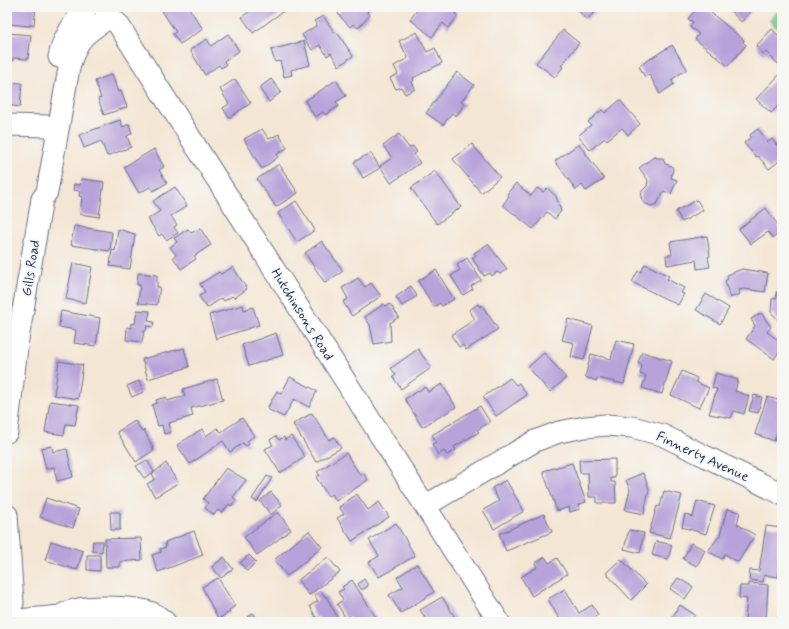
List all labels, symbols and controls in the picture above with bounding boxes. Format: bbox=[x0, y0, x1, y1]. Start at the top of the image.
street label: Gills Road bbox=[18, 239, 44, 297]
street label: Hutchinsons Road bbox=[267, 265, 338, 364]
street label: Finnerty Avenue bbox=[653, 428, 752, 486]

